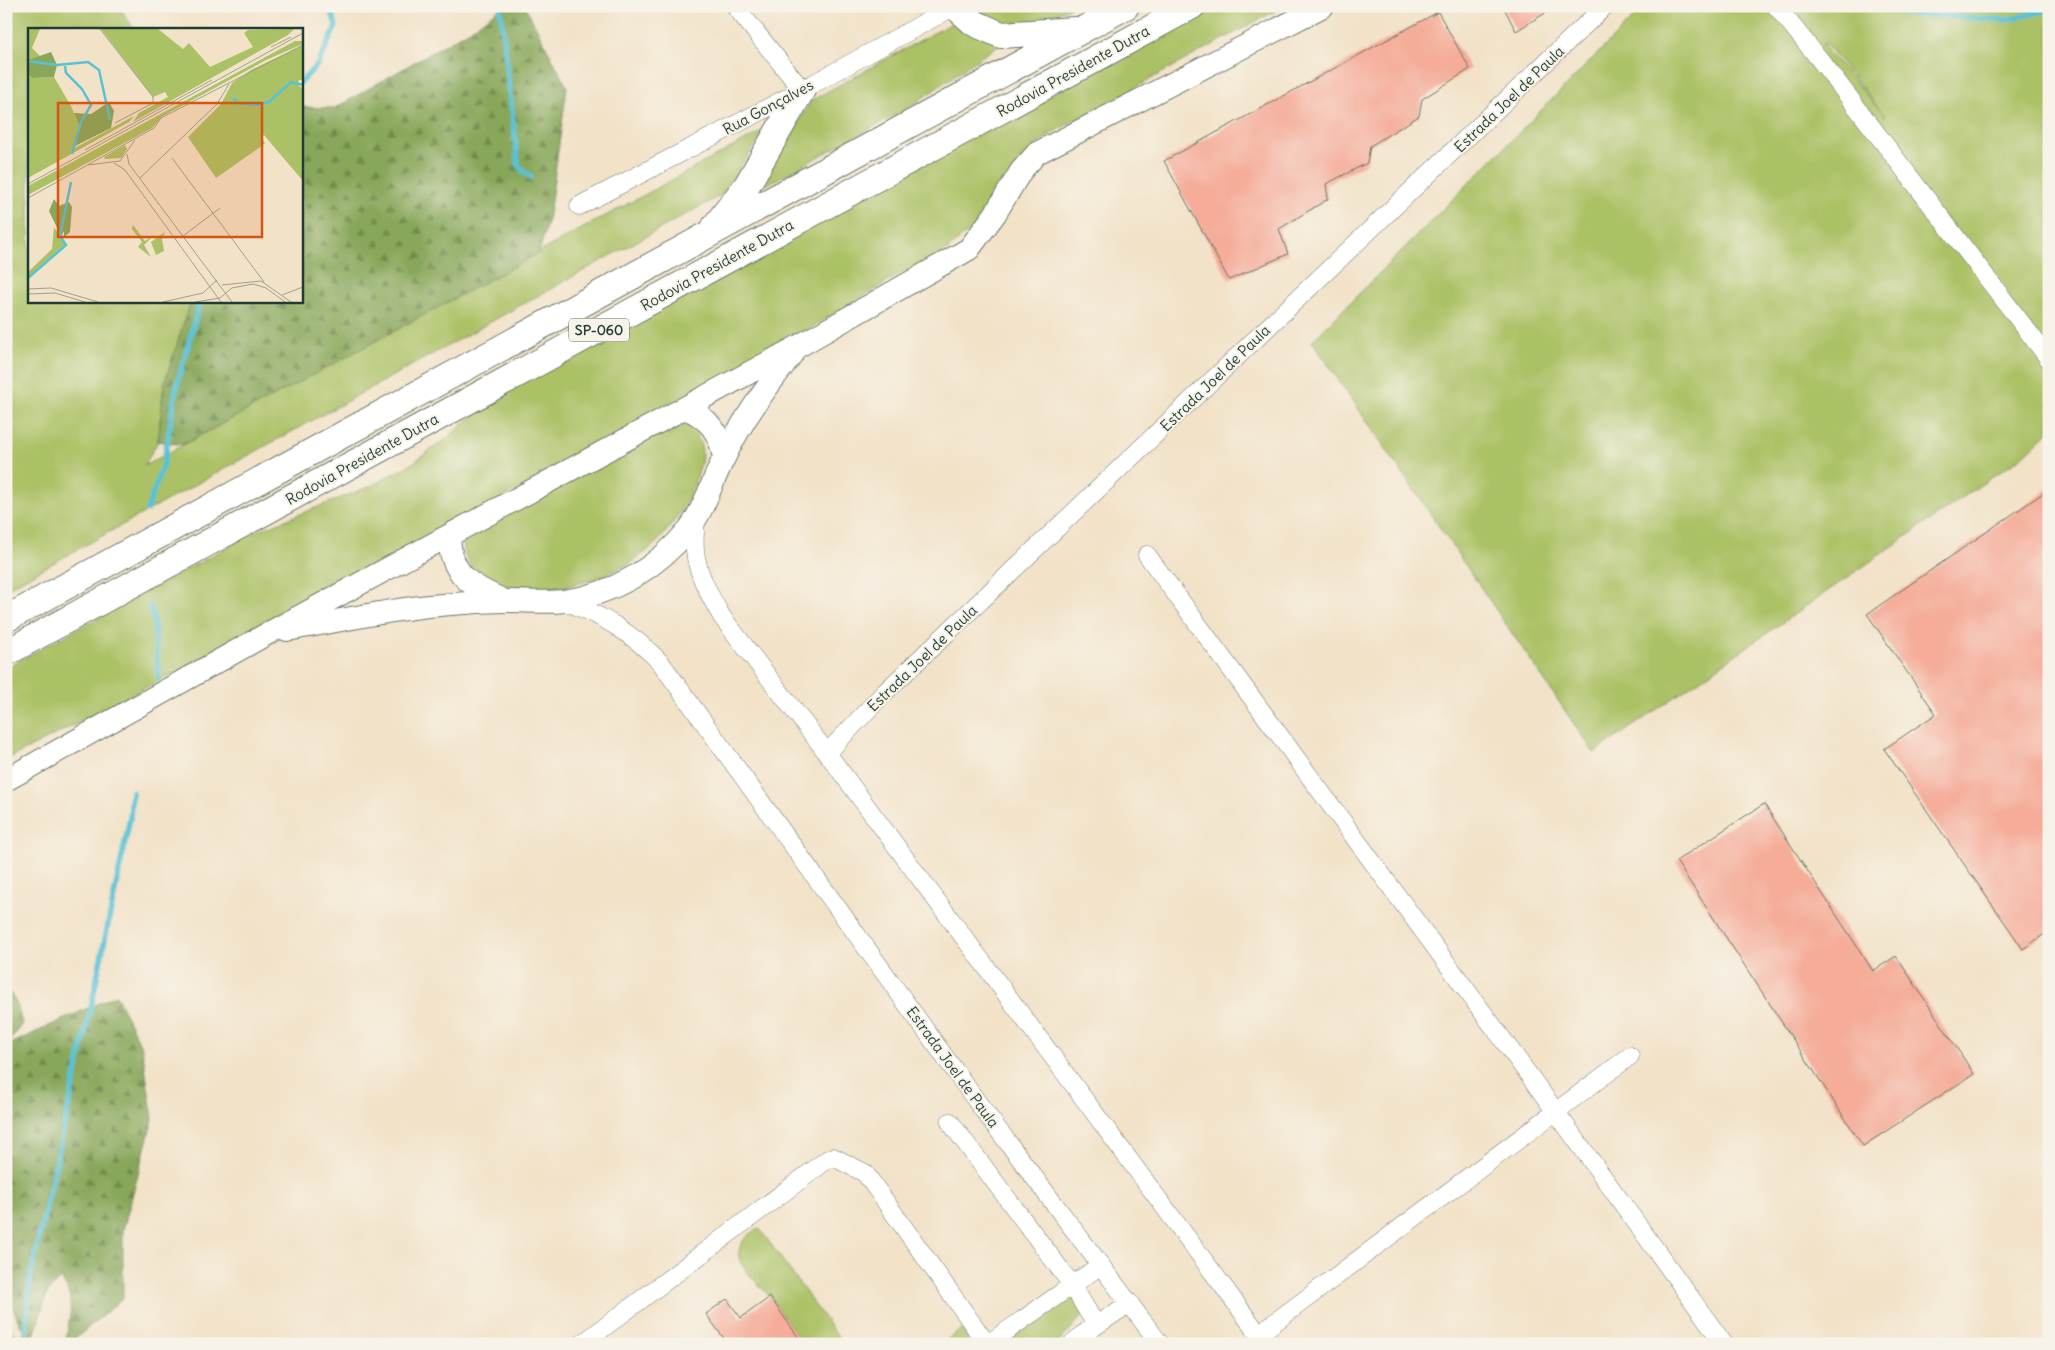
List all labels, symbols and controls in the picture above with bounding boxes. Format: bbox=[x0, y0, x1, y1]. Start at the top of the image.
street label: Rodovia Presidente Dutra bbox=[993, 21, 1153, 121]
inset map bbox=[28, 28, 302, 302]
street label: Estrada Joel de Paula bbox=[1450, 41, 1568, 156]
street label: Rua Gonçalves bbox=[719, 75, 817, 139]
street label: Rodovia Presidente Dutra bbox=[637, 215, 797, 315]
road number: SP-060 bbox=[569, 318, 629, 342]
street label: Estrada Joel de Paula bbox=[1156, 320, 1274, 435]
street label: Rodovia Presidente Dutra bbox=[282, 409, 442, 509]
street label: Estrada Joel de Paula bbox=[863, 600, 981, 715]
street label: Estrada Joel de Paula bbox=[903, 1003, 1004, 1132]

